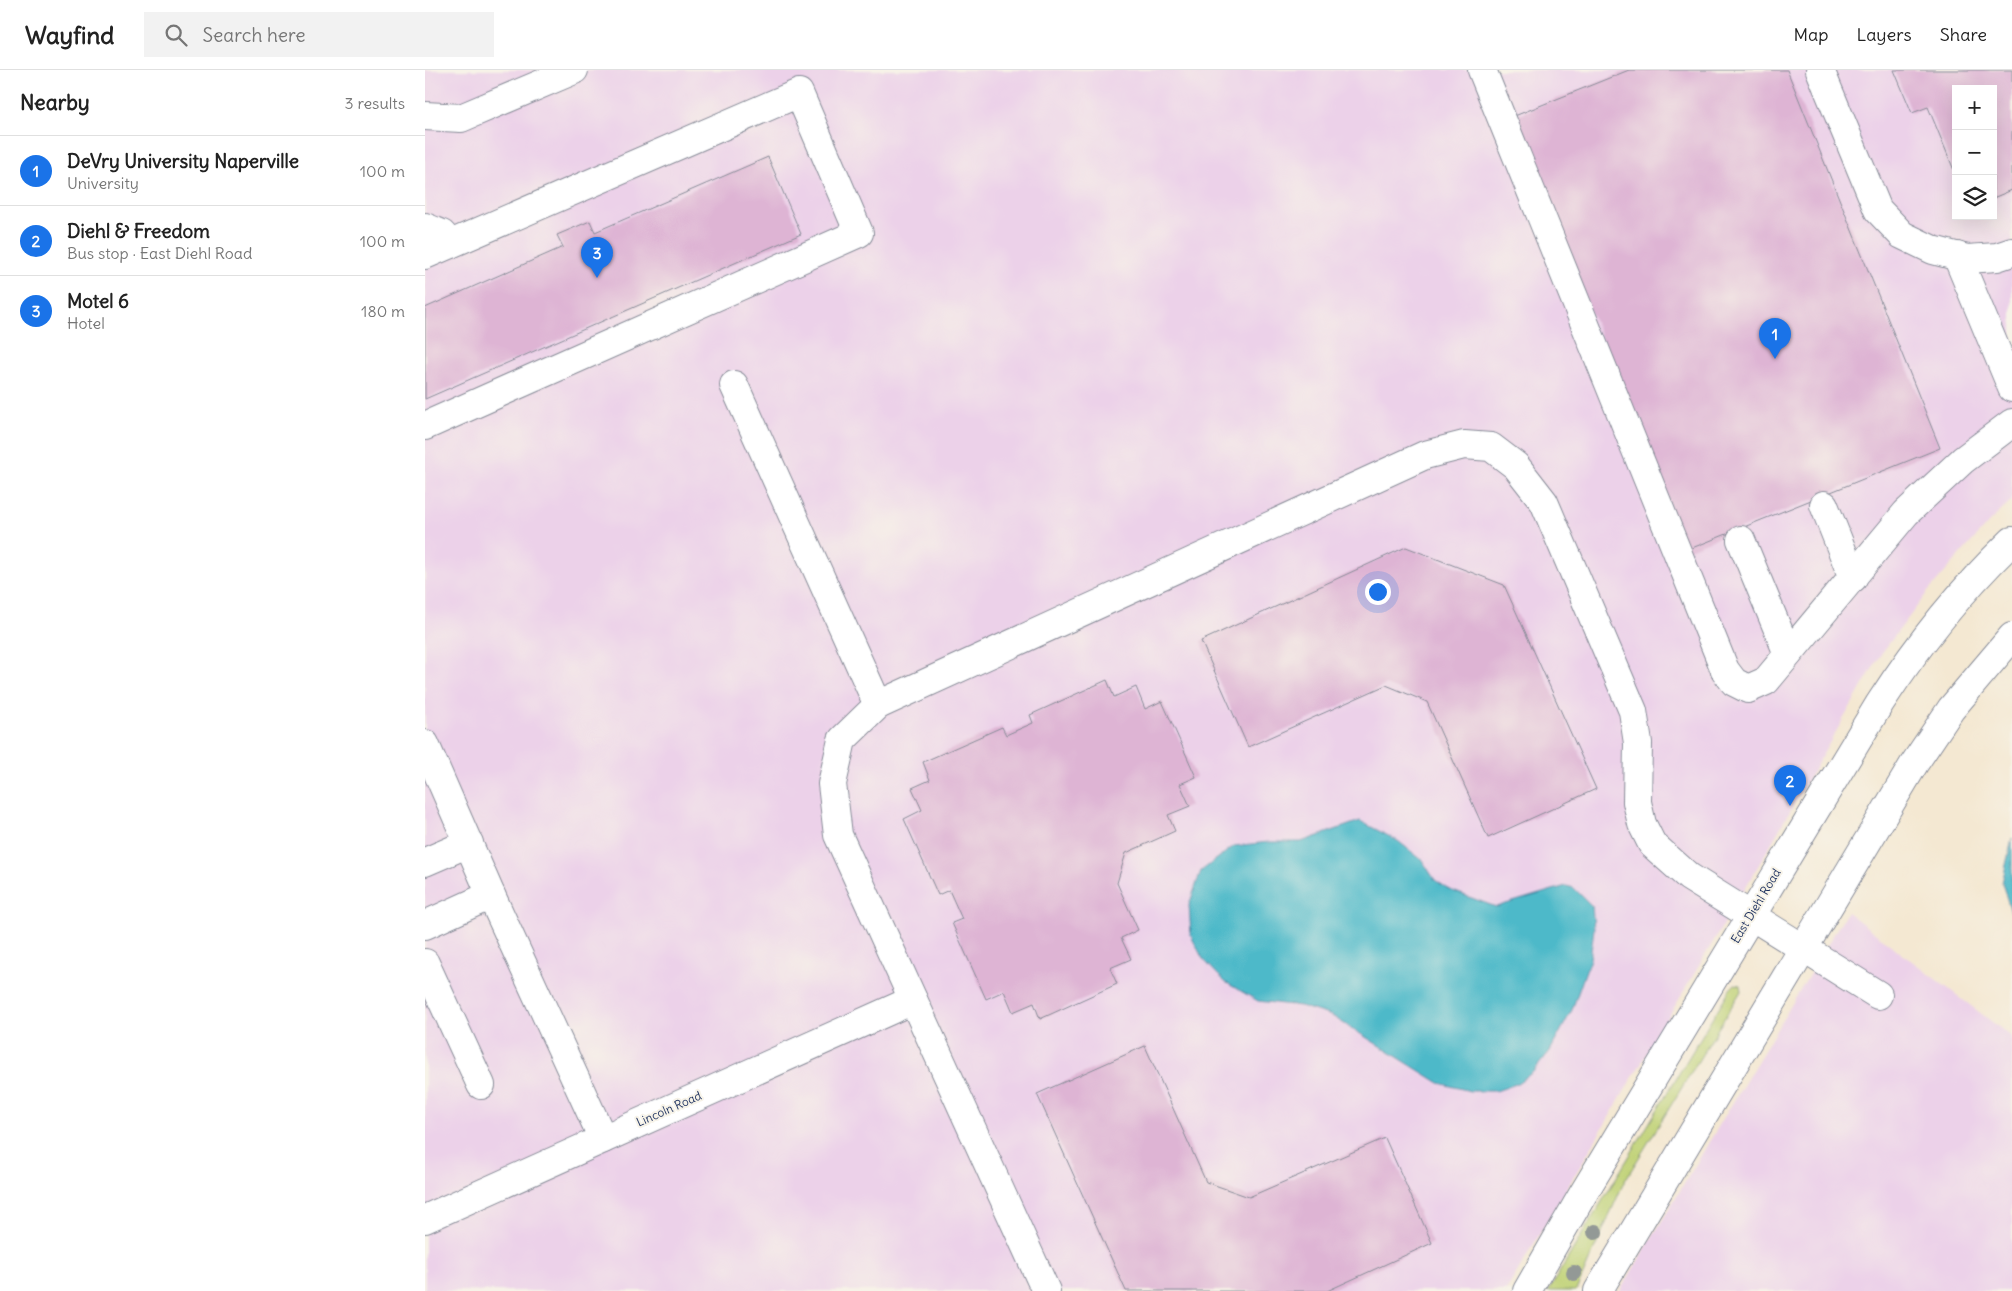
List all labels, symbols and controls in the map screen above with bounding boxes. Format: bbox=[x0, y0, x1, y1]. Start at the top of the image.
search box bbox=[144, 12, 494, 57]
text: Wayfind bbox=[25, 20, 114, 50]
icon: search bbox=[162, 21, 190, 49]
text: Search here bbox=[202, 23, 306, 47]
text: Map bbox=[1793, 23, 1828, 46]
text: Layers bbox=[1856, 23, 1912, 46]
text: Share bbox=[1940, 23, 1987, 46]
map controls bbox=[1952, 85, 1997, 220]
button: + bbox=[1952, 85, 1997, 130]
text: Nearby bbox=[20, 89, 90, 116]
text: 3 results bbox=[345, 93, 405, 113]
button: − bbox=[1952, 130, 1997, 175]
text: DeVry University Naperville bbox=[67, 149, 299, 173]
text: 1 bbox=[33, 161, 39, 181]
text: 100 m bbox=[360, 161, 405, 181]
text: University bbox=[67, 173, 139, 193]
button: layers bbox=[1952, 175, 1997, 220]
text: Diehl & Freedom bbox=[67, 219, 210, 243]
text: 2 bbox=[32, 231, 40, 251]
text: 100 m bbox=[360, 231, 405, 251]
pin: 3 bbox=[581, 237, 613, 278]
text: Bus stop · East Diehl Road bbox=[67, 243, 252, 263]
text: Motel 6 bbox=[67, 289, 129, 313]
text: 3 bbox=[31, 301, 41, 321]
text: 180 m bbox=[361, 301, 405, 321]
text: Hotel bbox=[67, 313, 105, 333]
pin: 1 bbox=[1759, 318, 1791, 359]
your location bbox=[1365, 579, 1391, 605]
pin: 2 bbox=[1774, 765, 1806, 806]
street label: East Diehl Road bbox=[1727, 866, 1784, 946]
street label: Lincoln Road bbox=[634, 1088, 704, 1130]

